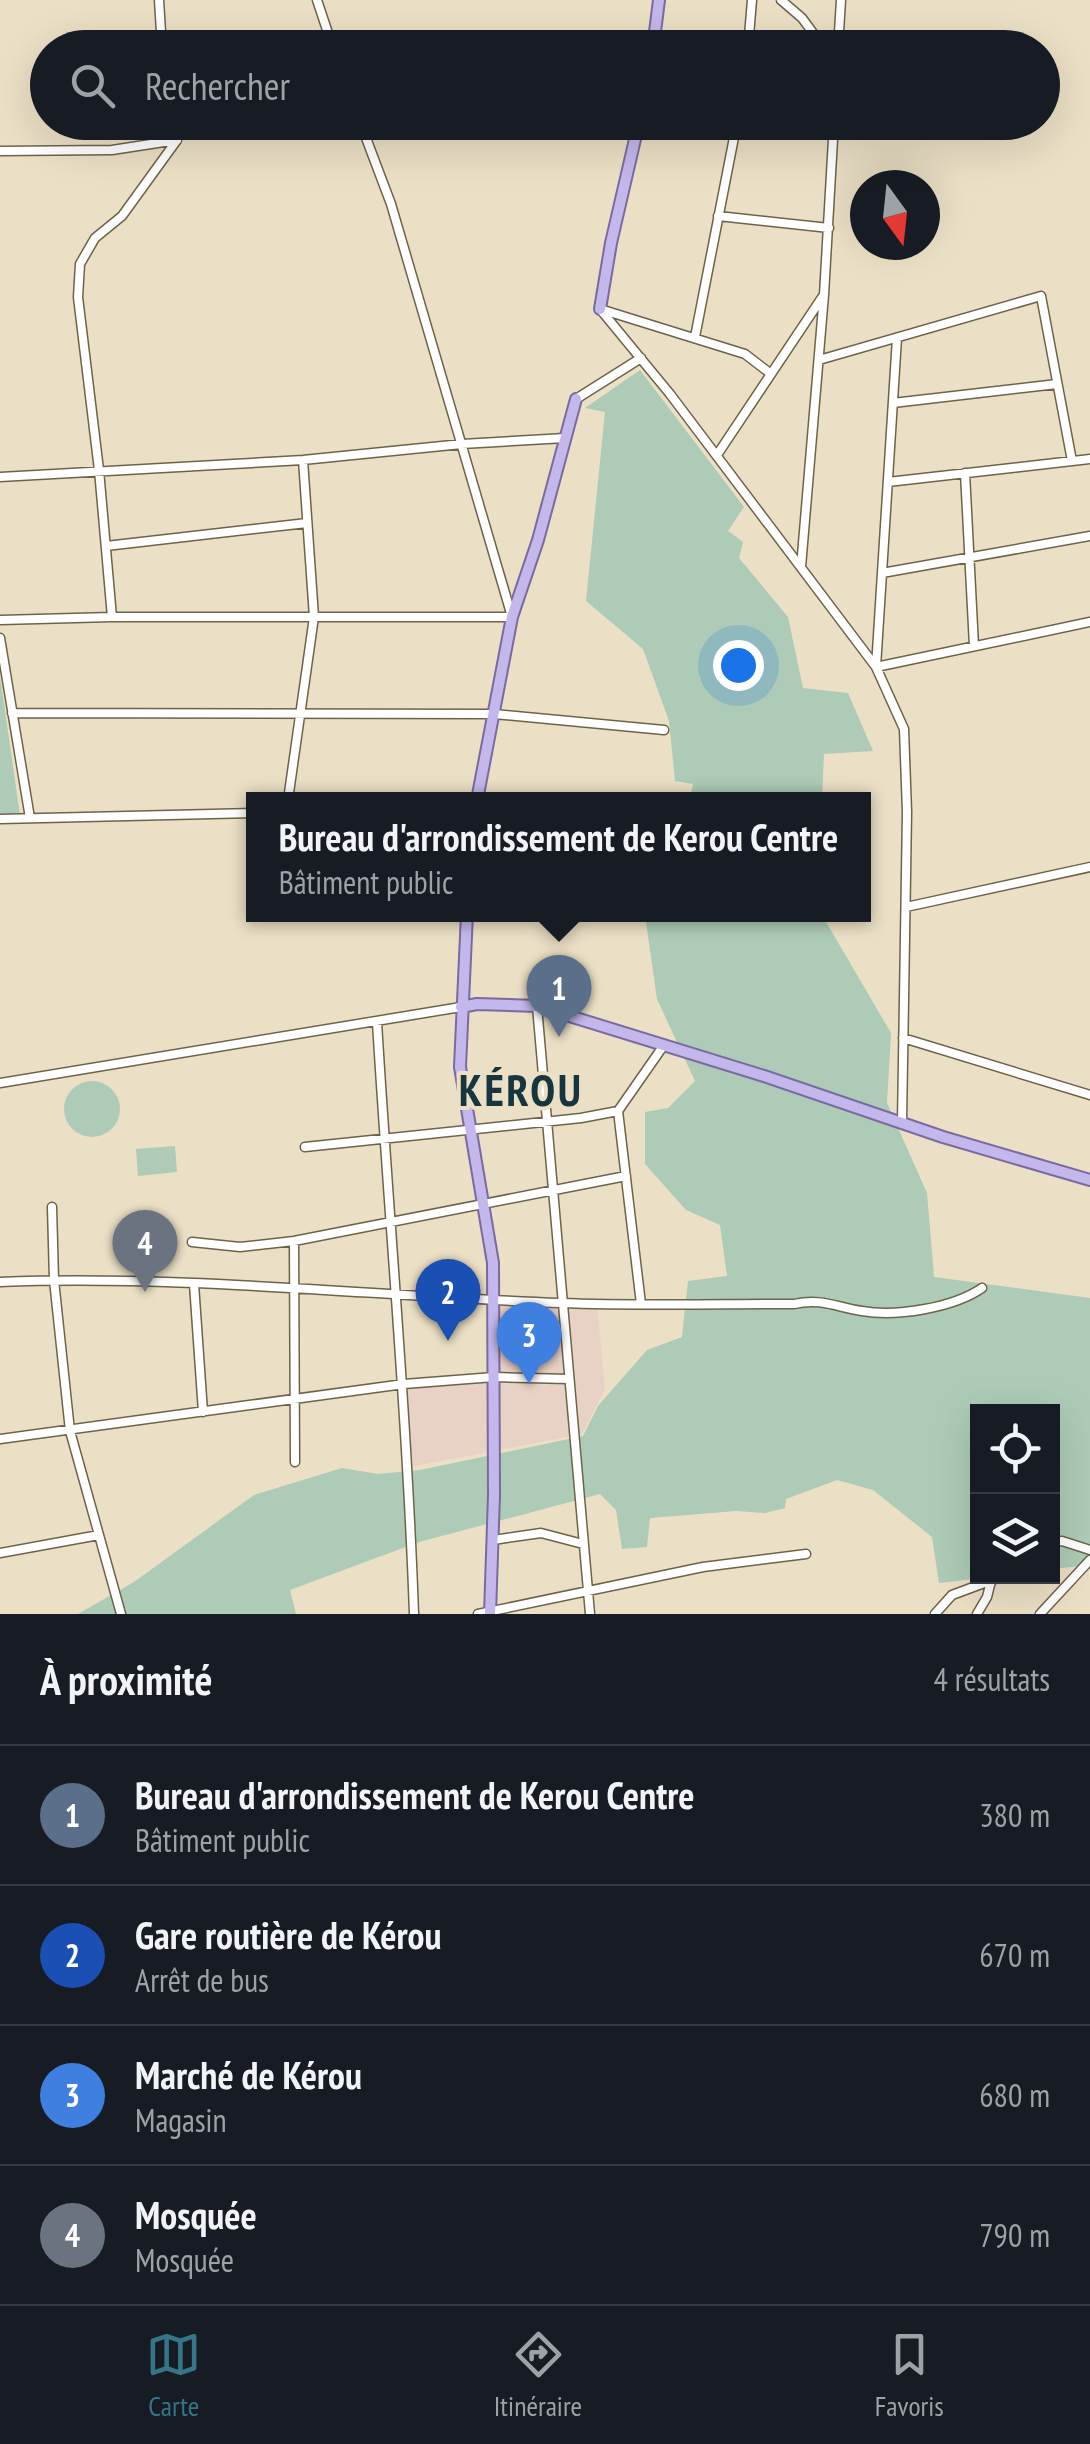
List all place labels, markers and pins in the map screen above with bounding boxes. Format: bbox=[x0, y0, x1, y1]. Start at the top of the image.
pin: 1 bbox=[526, 954, 592, 1037]
pin: 4 bbox=[112, 1210, 178, 1292]
pin: 2 bbox=[416, 1258, 480, 1341]
pin: 3 bbox=[496, 1302, 562, 1384]

